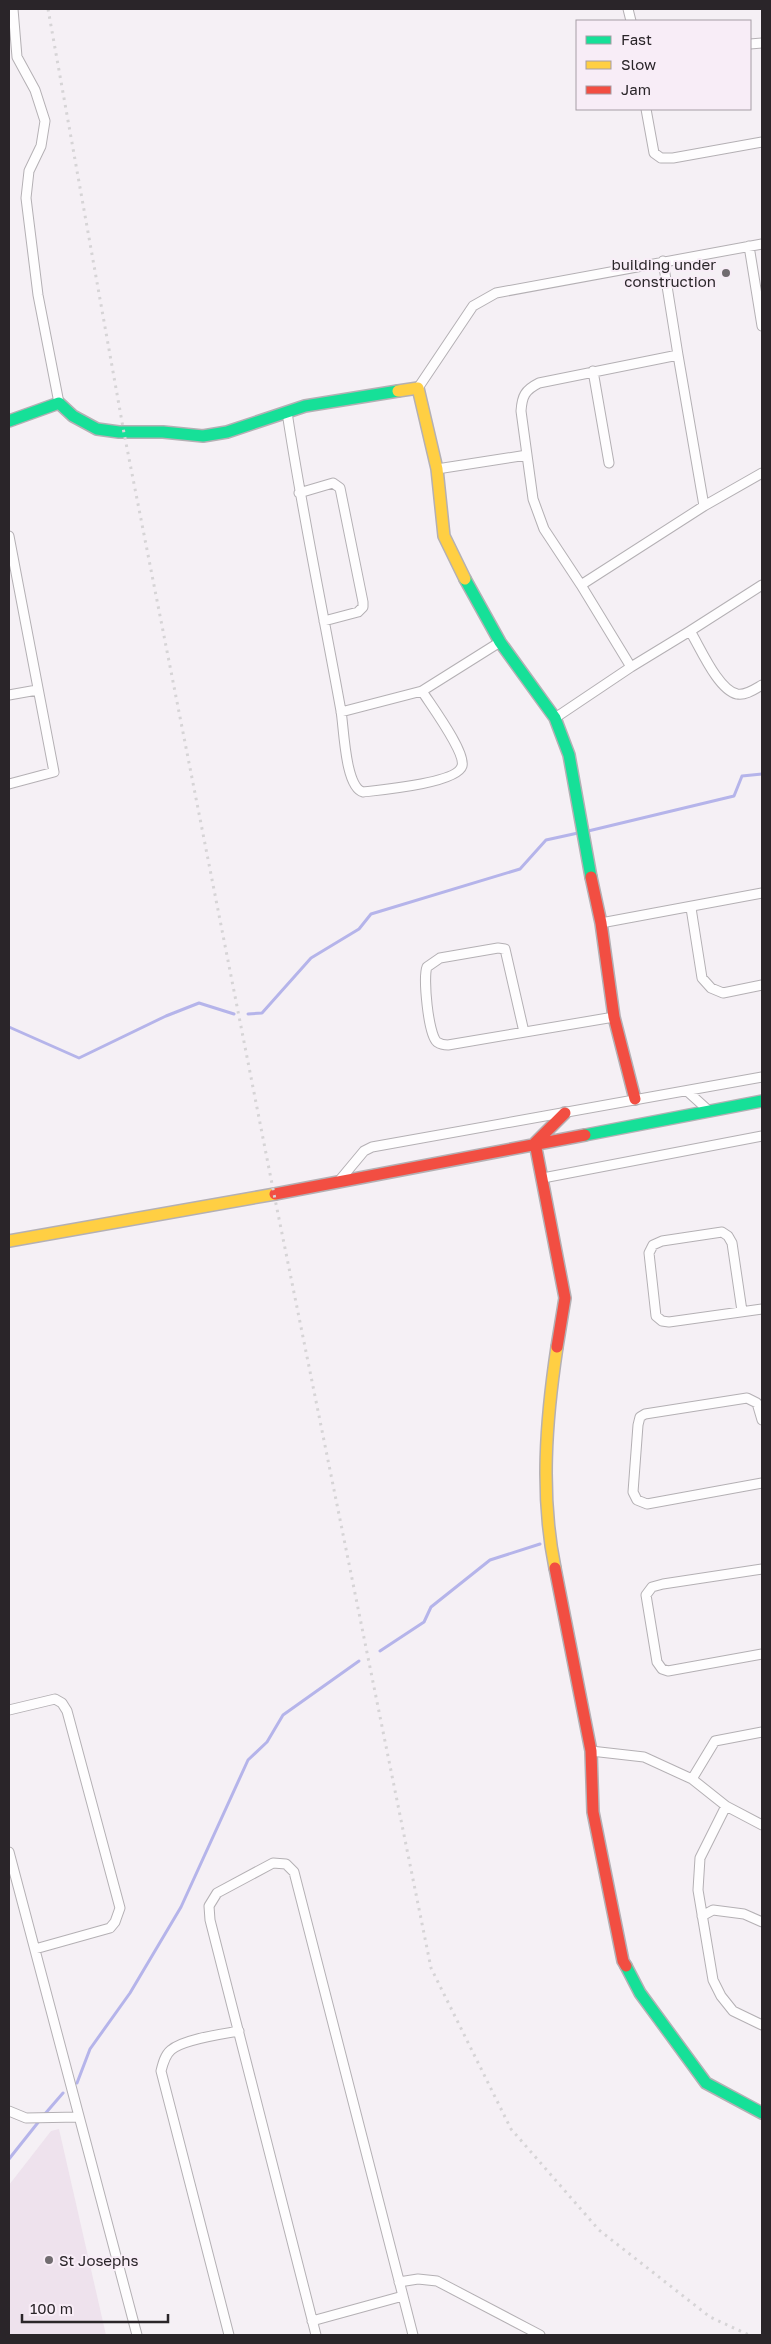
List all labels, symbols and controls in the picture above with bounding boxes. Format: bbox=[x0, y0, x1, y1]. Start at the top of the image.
legend bbox=[576, 20, 751, 110]
text: Fast bbox=[621, 30, 652, 48]
text: Slow bbox=[621, 55, 656, 73]
text: Jam bbox=[621, 80, 651, 98]
place label: building under construction bbox=[612, 255, 716, 290]
marker: building under construction bbox=[720, 267, 732, 279]
place label: St Josephs bbox=[59, 2251, 138, 2269]
marker: St Josephs bbox=[43, 2254, 55, 2266]
scale bar bbox=[22, 2292, 169, 2324]
text: 100 m bbox=[30, 2299, 73, 2317]

